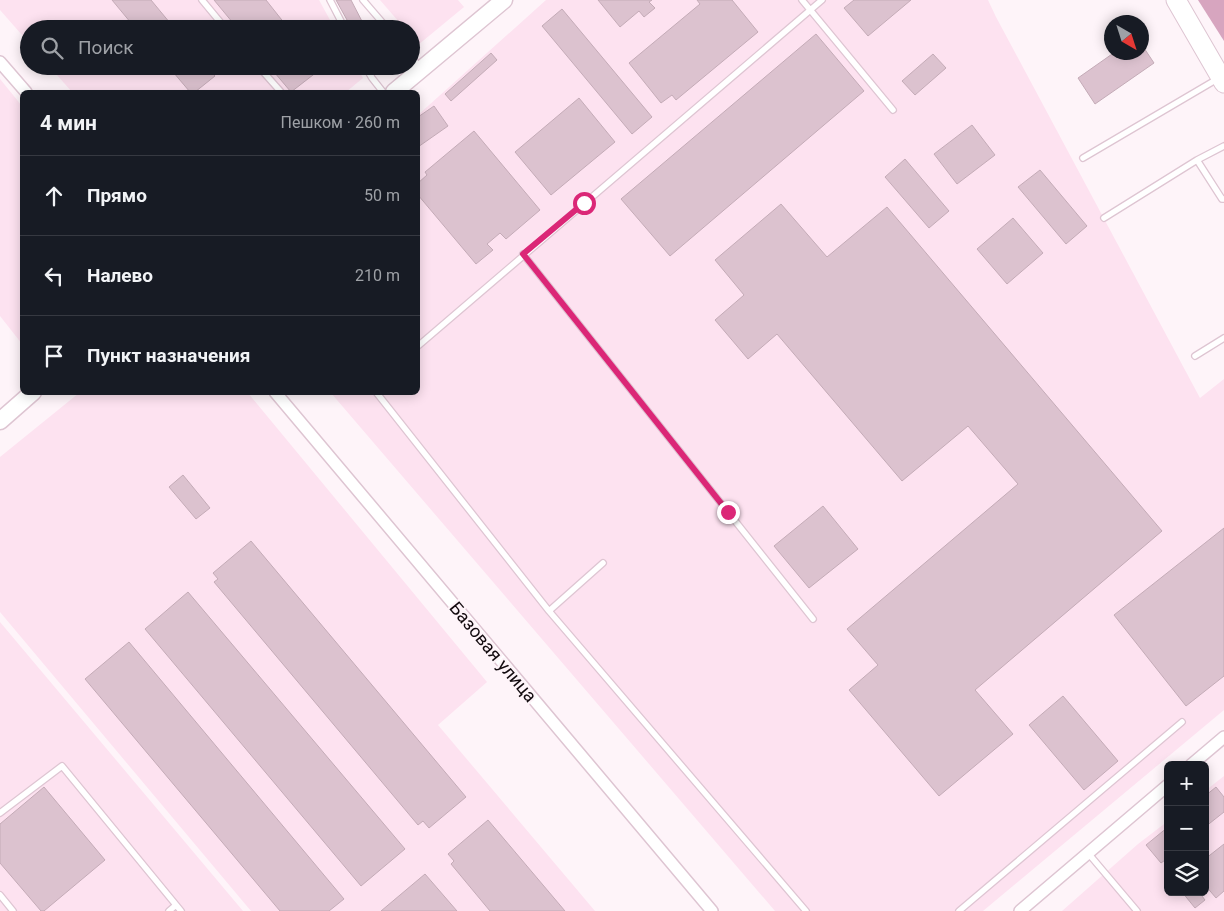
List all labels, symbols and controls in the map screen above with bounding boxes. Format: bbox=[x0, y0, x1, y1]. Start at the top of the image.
north arrow bbox=[1104, 15, 1149, 60]
search box bbox=[20, 20, 420, 75]
icon: search bbox=[38, 34, 66, 62]
text: Поиск bbox=[78, 36, 134, 59]
text: 4 мин bbox=[40, 111, 97, 135]
text: Пешком · 260 m bbox=[281, 113, 400, 132]
icon: ahead bbox=[40, 182, 68, 210]
text: Прямо bbox=[87, 184, 147, 207]
text: 50 m bbox=[364, 186, 400, 205]
route start bbox=[573, 192, 596, 215]
icon: left bbox=[40, 262, 68, 290]
text: Налево bbox=[87, 264, 153, 287]
text: 210 m bbox=[355, 266, 400, 285]
icon: arrive bbox=[40, 342, 68, 370]
text: Пункт назначения bbox=[87, 344, 250, 367]
route end bbox=[717, 501, 740, 524]
street label: Базовая улица bbox=[445, 597, 541, 706]
map controls bbox=[1164, 761, 1209, 896]
button: + bbox=[1164, 761, 1209, 806]
button: − bbox=[1164, 806, 1209, 851]
button: layers bbox=[1164, 851, 1209, 896]

